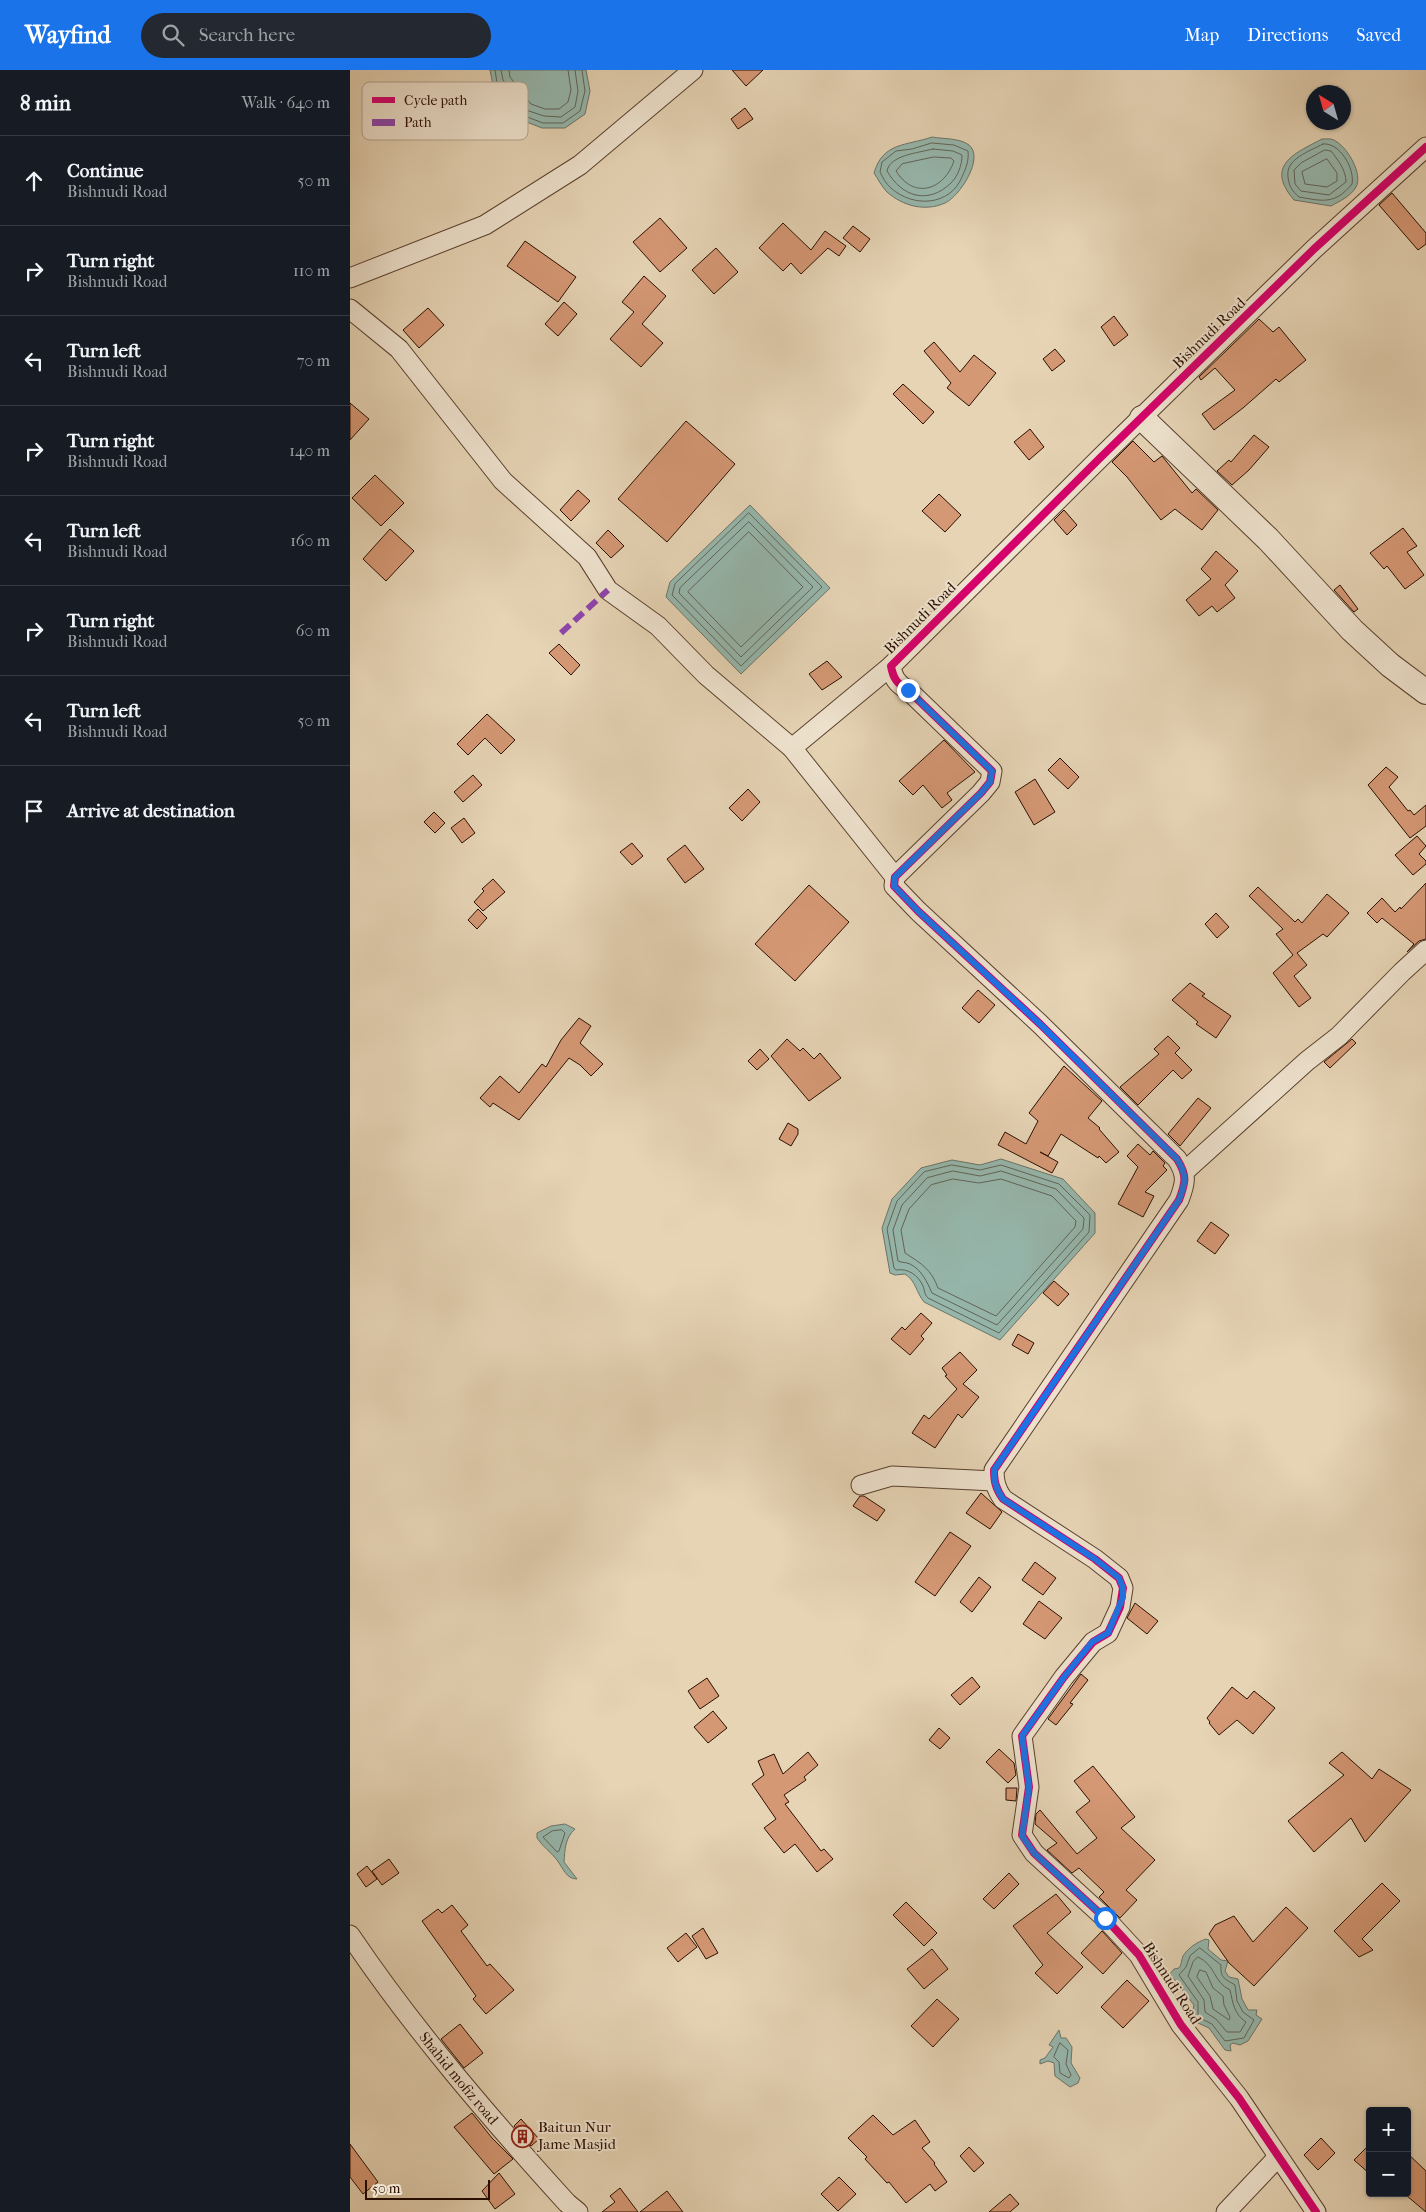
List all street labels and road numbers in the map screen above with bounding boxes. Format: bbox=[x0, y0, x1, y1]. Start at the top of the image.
street label: Bishnudi Road bbox=[1169, 293, 1250, 372]
street label: Bishnudi Road bbox=[880, 578, 960, 658]
street label: Bishnudi Road bbox=[1139, 1939, 1206, 2028]
street label: Shahid mofiz road bbox=[415, 2028, 503, 2129]

